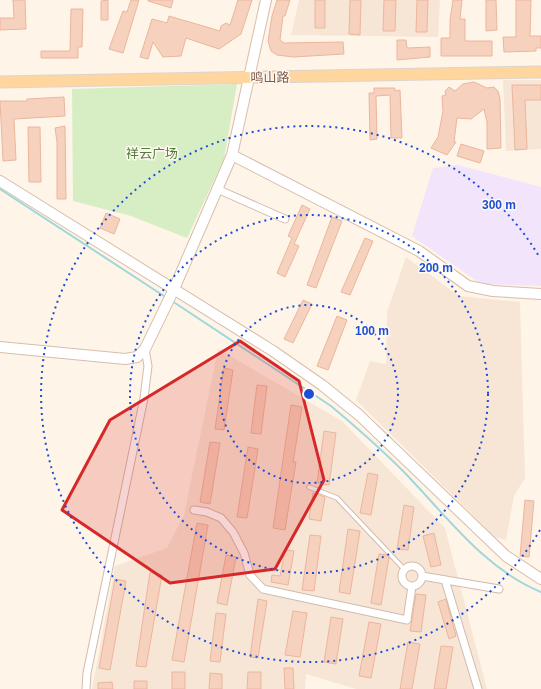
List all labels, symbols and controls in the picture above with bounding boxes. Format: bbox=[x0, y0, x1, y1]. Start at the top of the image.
street label: 鸣山路 bbox=[250, 70, 290, 85]
park label: 祥云广场 bbox=[126, 146, 178, 161]
text: 300 m bbox=[482, 198, 516, 212]
text: 200 m bbox=[419, 261, 453, 275]
text: 100 m bbox=[355, 324, 389, 338]
centre of rings bbox=[302, 387, 316, 401]

